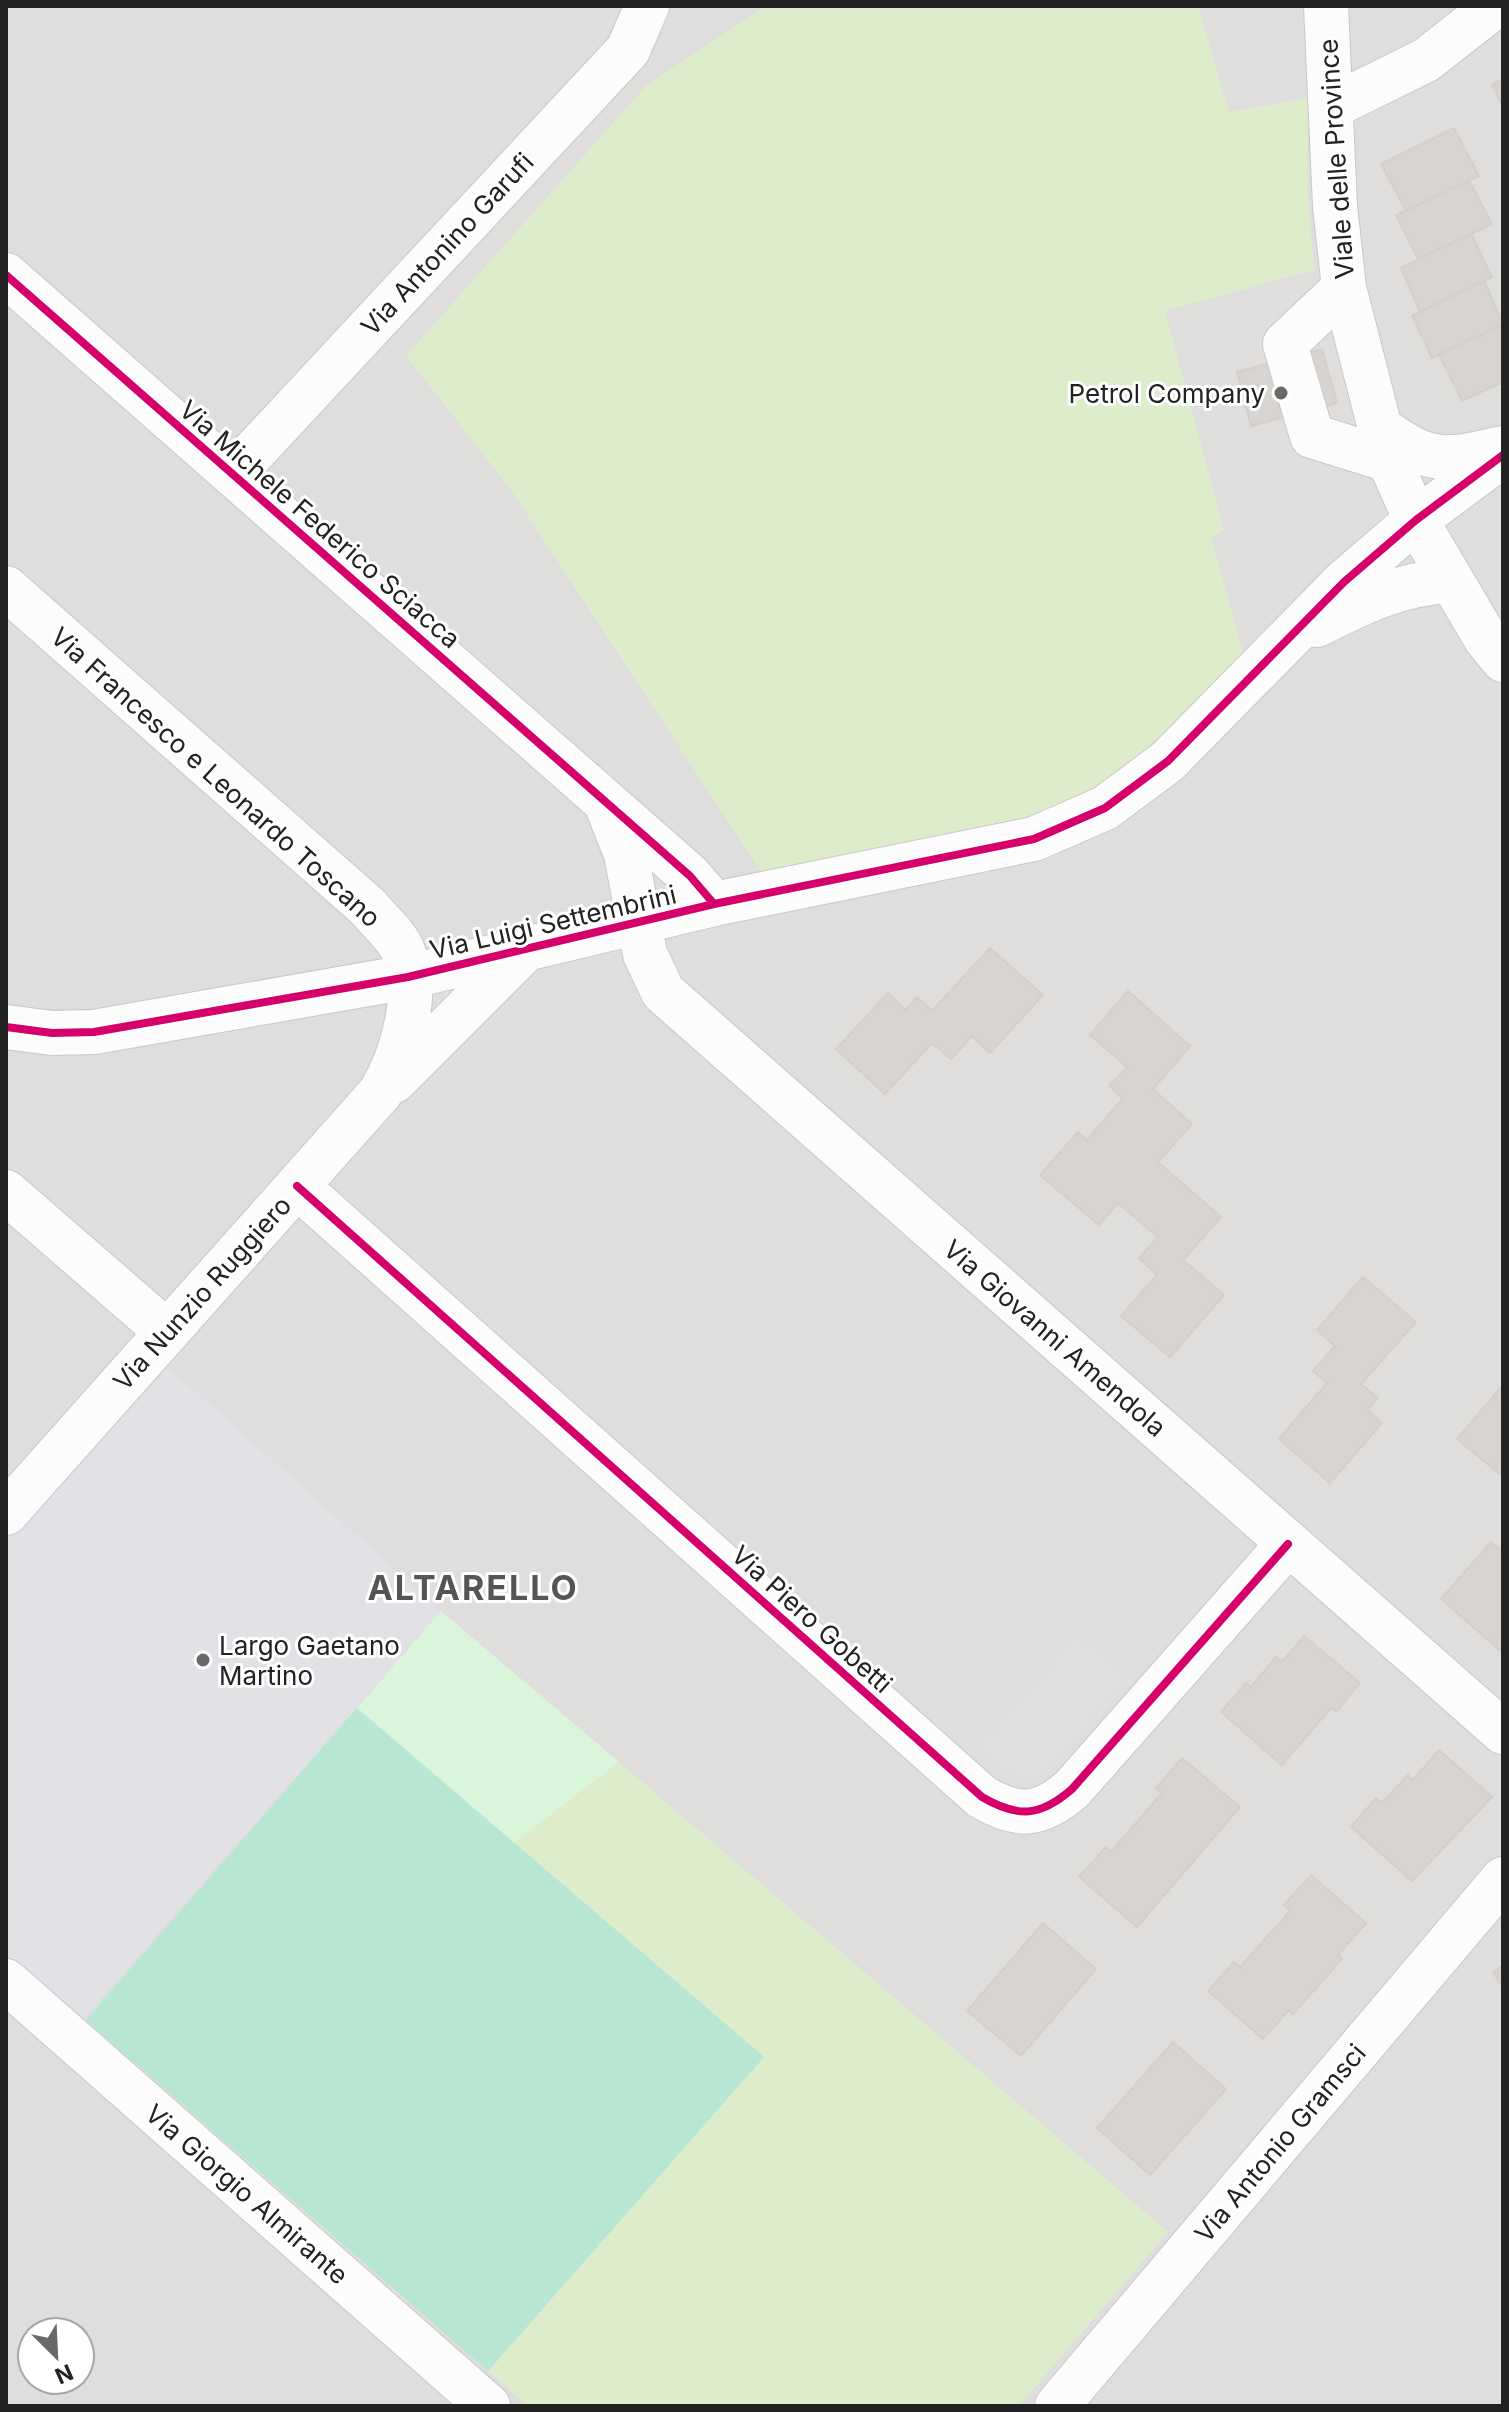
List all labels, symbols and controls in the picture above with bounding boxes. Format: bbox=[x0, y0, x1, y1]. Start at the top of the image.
street label: Viale delle Province bbox=[1312, 38, 1360, 280]
street label: Via Antonino Garufi bbox=[354, 146, 540, 342]
place label: Petrol Company bbox=[1069, 378, 1265, 409]
marker: Petrol Company bbox=[1272, 384, 1290, 402]
street label: Via Michele Federico Sciacca bbox=[173, 394, 467, 654]
street label: Via Francesco e Leonardo Toscano bbox=[45, 621, 387, 933]
street label: Via Luigi Settembrini bbox=[427, 879, 679, 965]
street label: Via Nunzio Ruggiero bbox=[107, 1190, 297, 1396]
street label: Via Giovanni Amendola bbox=[938, 1233, 1172, 1443]
street label: Via Piero Gobetti bbox=[725, 1539, 899, 1699]
district label: ALTARELLO bbox=[367, 1567, 579, 1608]
place label: Largo Gaetano Martino bbox=[219, 1630, 400, 1691]
marker: Largo Gaetano Martino bbox=[194, 1651, 212, 1669]
street label: Via Antonio Gramsci bbox=[1188, 2038, 1372, 2248]
street label: Via Giorgio Almirante bbox=[139, 2098, 355, 2290]
north arrow bbox=[16, 2316, 96, 2396]
text: N bbox=[51, 2359, 77, 2390]

